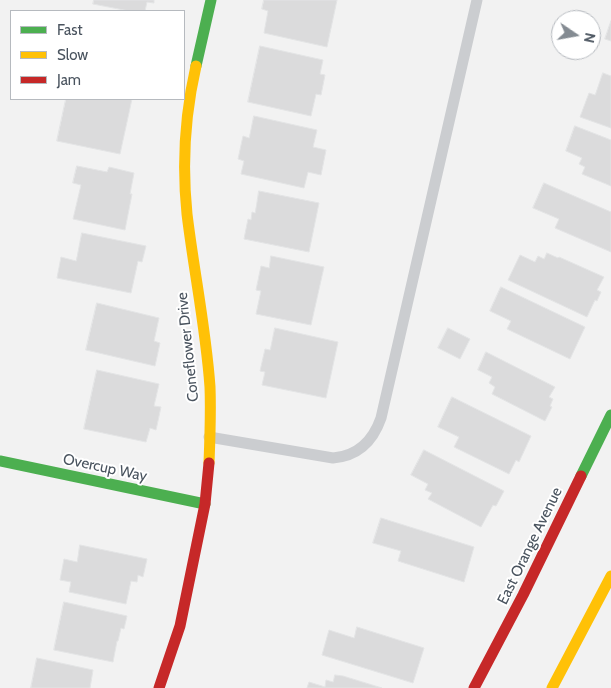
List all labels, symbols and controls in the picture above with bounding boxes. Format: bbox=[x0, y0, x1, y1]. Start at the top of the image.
legend bbox=[10, 10, 185, 100]
north arrow bbox=[551, 10, 601, 60]
text: Fast bbox=[57, 21, 82, 39]
text: N bbox=[580, 31, 600, 45]
text: Slow bbox=[57, 46, 88, 64]
text: Jam bbox=[57, 71, 81, 89]
street label: Coneflower Drive bbox=[173, 291, 203, 403]
street label: Overcup Way bbox=[61, 450, 149, 486]
street label: East Orange Avenue bbox=[494, 485, 566, 607]

